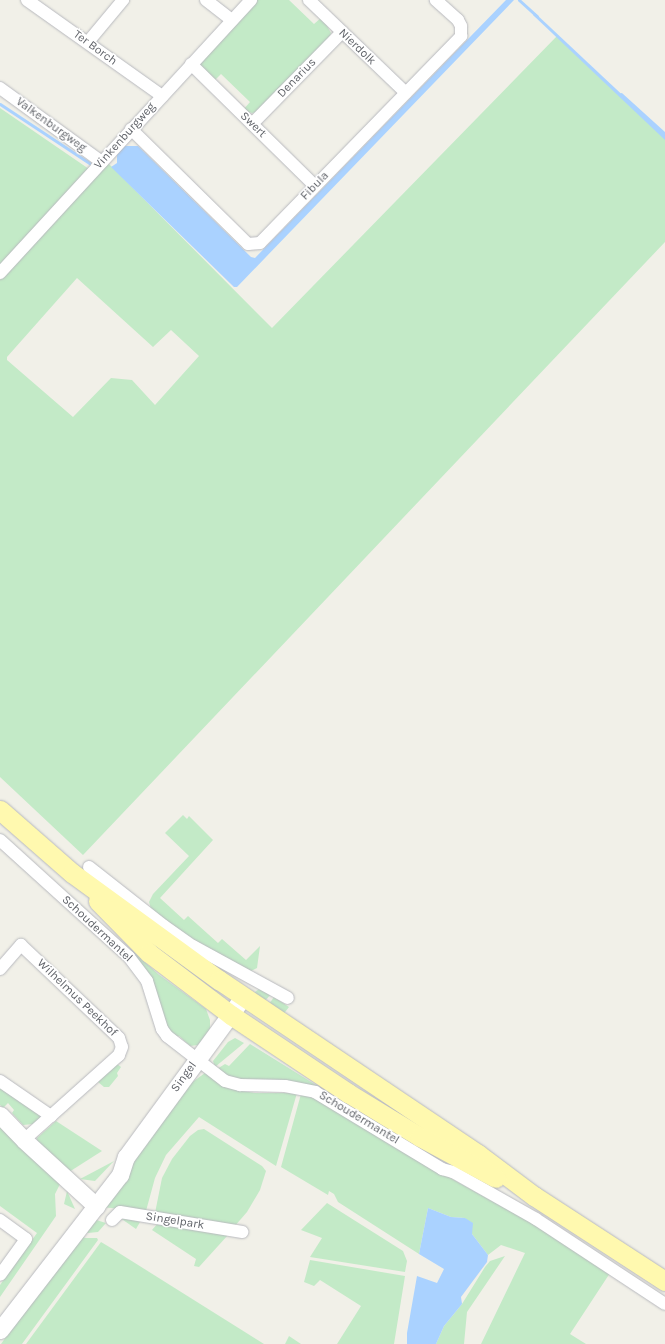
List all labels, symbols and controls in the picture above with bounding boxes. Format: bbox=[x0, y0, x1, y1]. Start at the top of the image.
street label: Nierdolk bbox=[335, 26, 379, 68]
street label: Ter Borch bbox=[70, 27, 120, 69]
street label: Denarius bbox=[275, 55, 319, 101]
street label: Valkenburgweg bbox=[13, 95, 89, 155]
street label: Vinkenburgweg bbox=[91, 100, 159, 172]
street label: Swert bbox=[237, 109, 269, 141]
street label: Fibula bbox=[298, 169, 332, 203]
street label: Schoudermantel bbox=[59, 893, 135, 965]
street label: Wilhelmus Peekhof bbox=[34, 956, 120, 1040]
street label: Singel bbox=[168, 1059, 200, 1095]
street label: Schoudermantel bbox=[316, 1088, 402, 1148]
street label: Singelpark bbox=[145, 1209, 205, 1233]

